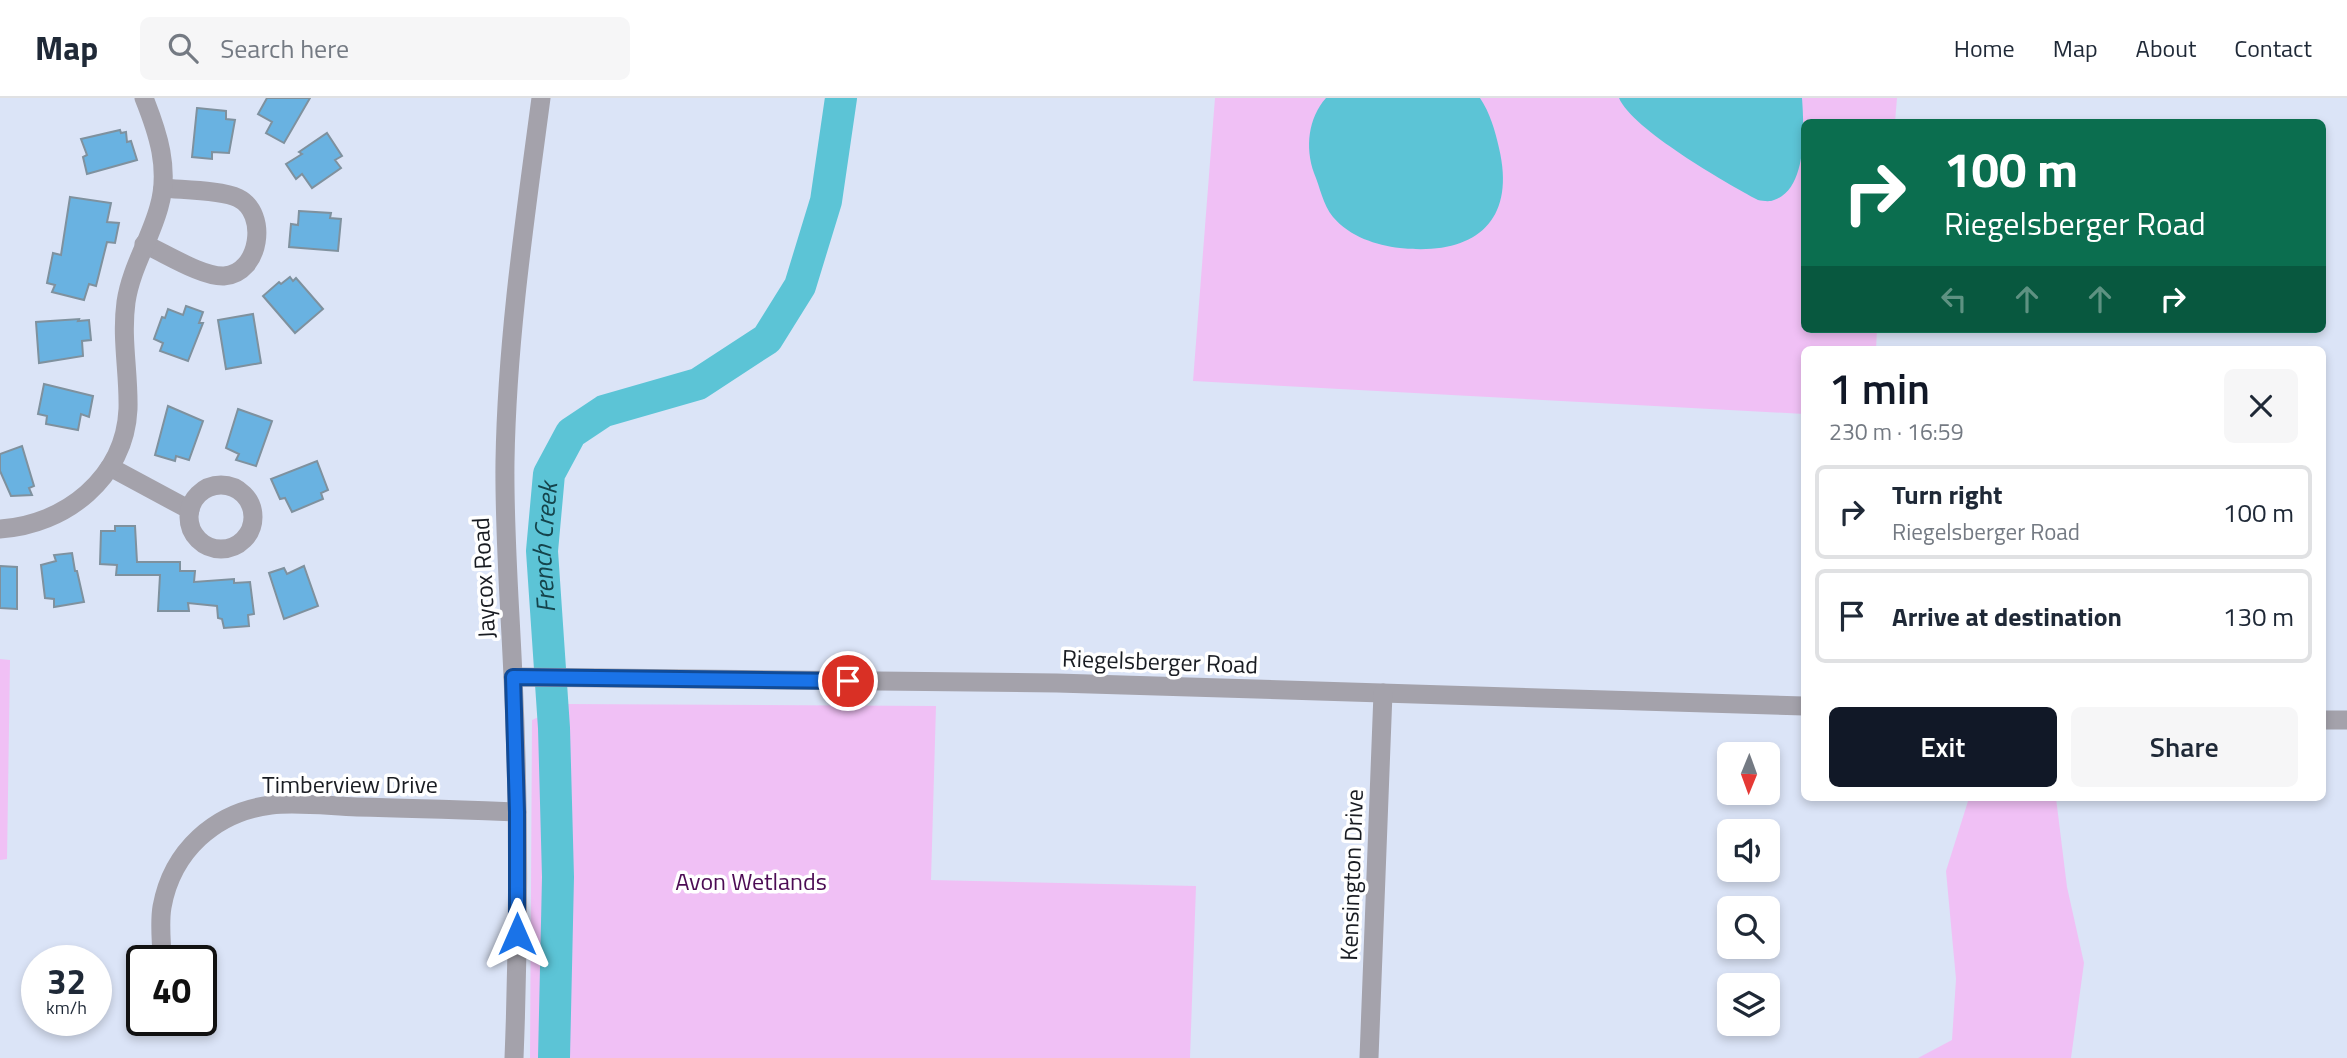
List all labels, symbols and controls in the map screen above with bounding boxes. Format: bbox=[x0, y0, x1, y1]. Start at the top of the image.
search box bbox=[140, 17, 630, 80]
text: Map bbox=[35, 23, 98, 73]
icon: search bbox=[164, 29, 202, 67]
text: Search here bbox=[220, 29, 349, 68]
text: Home bbox=[1954, 30, 2015, 66]
text: Map bbox=[2053, 30, 2098, 66]
text: About bbox=[2136, 30, 2196, 66]
text: Contact bbox=[2234, 30, 2312, 66]
text: 100 m bbox=[1944, 131, 2078, 206]
icon: right bbox=[1829, 147, 1920, 238]
text: Riegelsberger Road bbox=[1944, 199, 2206, 247]
icon: left bbox=[1935, 280, 1973, 318]
icon: ahead bbox=[2008, 280, 2046, 318]
icon: ahead bbox=[2081, 280, 2119, 318]
icon: right bbox=[2154, 280, 2192, 318]
text: 1 min bbox=[1829, 356, 1930, 420]
button: close bbox=[2224, 369, 2298, 443]
text: 230 m · 16:59 bbox=[1829, 414, 1964, 449]
text: Turn right bbox=[1892, 475, 2003, 514]
water label: French Creek bbox=[522, 477, 567, 614]
icon: right bbox=[1833, 493, 1871, 531]
text: 100 m bbox=[2223, 493, 2294, 532]
text: Riegelsberger Road bbox=[1892, 514, 2080, 549]
street label: Jaycox Road bbox=[462, 517, 504, 639]
icon: arrive bbox=[1833, 597, 1871, 635]
text: Arrive at destination bbox=[1892, 597, 2122, 636]
text: 130 m bbox=[2223, 597, 2294, 636]
street label: Riegelsberger Road bbox=[1061, 640, 1259, 682]
pin bbox=[818, 651, 878, 711]
icon: arrive bbox=[829, 662, 867, 700]
button: Exit bbox=[1829, 707, 2057, 787]
button: Share bbox=[2071, 707, 2298, 787]
north arrow bbox=[1717, 742, 1780, 805]
map controls bbox=[1717, 742, 1780, 1036]
street label: Timberview Drive bbox=[262, 766, 438, 802]
street label: Kensington Drive bbox=[1330, 789, 1372, 961]
button: sound bbox=[1717, 819, 1780, 882]
park label: Avon Wetlands bbox=[675, 863, 827, 899]
button: search bbox=[1717, 896, 1780, 959]
position arrow bbox=[480, 897, 554, 971]
speed limit sign: 40 bbox=[126, 945, 217, 1036]
text: 32 bbox=[47, 954, 86, 1008]
button: layers bbox=[1717, 973, 1780, 1036]
text: km/h bbox=[46, 994, 87, 1021]

